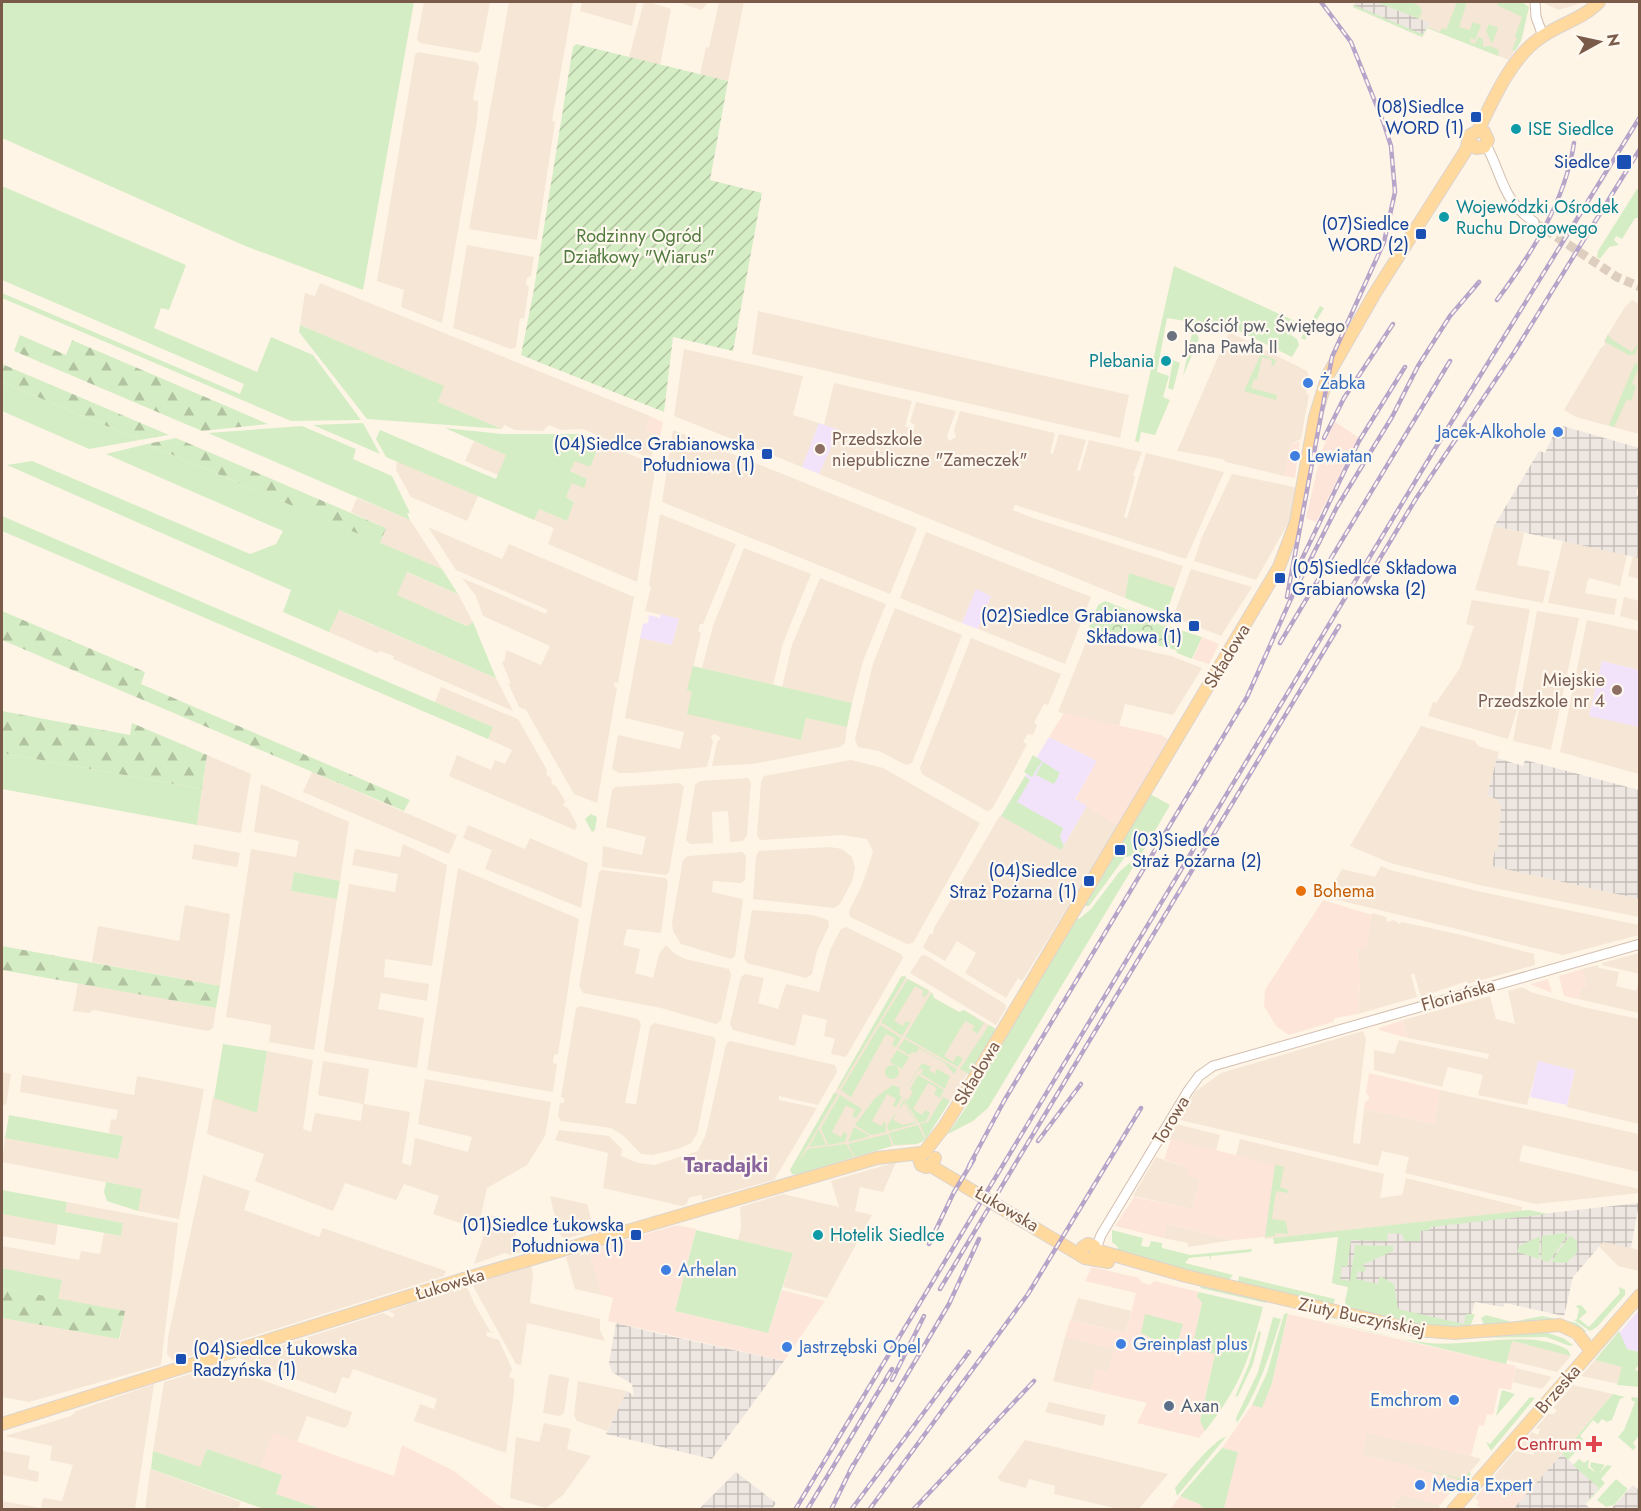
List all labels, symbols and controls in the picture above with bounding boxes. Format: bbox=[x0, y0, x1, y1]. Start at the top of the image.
north arrow bbox=[1569, 12, 1629, 72]
text: N bbox=[1601, 32, 1626, 48]
place label: (08)Siedlce WORD (1) bbox=[1376, 94, 1464, 141]
marker: (08)Siedlce WORD (1) bbox=[1469, 110, 1483, 124]
place label: ISE Siedlce bbox=[1528, 116, 1614, 142]
marker: ISE Siedlce bbox=[1509, 122, 1523, 136]
place label: Siedlce bbox=[1554, 149, 1610, 175]
marker: Siedlce bbox=[1615, 153, 1633, 171]
place label: Wojewódzki Ośrodek Ruchu Drogowego bbox=[1456, 194, 1619, 241]
marker: Wojewódzki Ośrodek Ruchu Drogowego bbox=[1437, 210, 1451, 224]
place label: (07)Siedlce WORD (2) bbox=[1322, 211, 1409, 258]
park label: Rodzinny Ogród Działkowy "Wiarus" bbox=[563, 223, 715, 270]
marker: (07)Siedlce WORD (2) bbox=[1414, 227, 1428, 241]
place label: Kościół pw. Świętego Jana Pawła II bbox=[1182, 313, 1345, 360]
marker: Kościół pw. Świętego Jana Pawła II bbox=[1165, 329, 1179, 343]
place label: Plebania bbox=[1089, 348, 1154, 374]
marker: Plebania bbox=[1159, 354, 1173, 368]
place label: Żabka bbox=[1320, 370, 1365, 396]
marker: Żabka bbox=[1301, 376, 1315, 390]
place label: Jacek-Alkohole bbox=[1435, 419, 1546, 445]
marker: Jacek-Alkohole bbox=[1551, 425, 1565, 439]
place label: Przedszkole niepubliczne "Zameczek" bbox=[832, 426, 1028, 473]
place label: (04)Siedlce Grabianowska Południowa (1) bbox=[554, 431, 755, 478]
marker: Przedszkole niepubliczne "Zameczek" bbox=[813, 442, 827, 456]
place label: Lewiatan bbox=[1307, 443, 1372, 469]
marker: (04)Siedlce Grabianowska Południowa (1) bbox=[760, 447, 774, 461]
marker: Lewiatan bbox=[1288, 449, 1302, 463]
place label: (05)Siedlce Składowa Grabianowska (2) bbox=[1292, 555, 1457, 602]
marker: (05)Siedlce Składowa Grabianowska (2) bbox=[1273, 571, 1287, 585]
place label: (02)Siedlce Grabianowska Składowa (1) bbox=[981, 603, 1182, 650]
marker: (02)Siedlce Grabianowska Składowa (1) bbox=[1187, 619, 1201, 633]
street label: Składowa bbox=[1197, 619, 1257, 693]
place label: Miejskie Przedszkole nr 4 bbox=[1478, 667, 1605, 714]
marker: Miejskie Przedszkole nr 4 bbox=[1610, 683, 1624, 697]
place label: (03)Siedlce Straż Pożarna (2) bbox=[1132, 827, 1262, 874]
marker: (03)Siedlce Straż Pożarna (2) bbox=[1113, 843, 1127, 857]
place label: (04)Siedlce Straż Pożarna (1) bbox=[949, 858, 1077, 905]
marker: (04)Siedlce Straż Pożarna (1) bbox=[1082, 874, 1096, 888]
place label: Bohema bbox=[1313, 878, 1374, 904]
marker: Bohema bbox=[1294, 884, 1308, 898]
street label: Floriańska bbox=[1418, 972, 1498, 1018]
street label: Składowa bbox=[947, 1036, 1007, 1110]
street label: Torowa bbox=[1146, 1091, 1196, 1149]
district label: Taradajki bbox=[684, 1151, 768, 1180]
street label: Łukowska bbox=[969, 1179, 1044, 1238]
place label: (01)Siedlce Łukowska Południowa (1) bbox=[462, 1212, 624, 1259]
place label: Hotelik Siedlce bbox=[830, 1222, 945, 1248]
marker: (01)Siedlce Łukowska Południowa (1) bbox=[629, 1228, 643, 1242]
marker: Hotelik Siedlce bbox=[811, 1228, 825, 1242]
place label: Arhelan bbox=[678, 1257, 737, 1283]
street label: Łukowska bbox=[412, 1261, 488, 1307]
marker: Arhelan bbox=[659, 1263, 673, 1277]
street label: Ziuty Buczyńskiej bbox=[1296, 1291, 1428, 1343]
place label: Greinplast plus bbox=[1133, 1331, 1247, 1357]
place label: Jastrzębski Opel bbox=[797, 1334, 921, 1360]
place label: (04)Siedlce Łukowska Radzyńska (1) bbox=[193, 1336, 357, 1383]
marker: Greinplast plus bbox=[1114, 1337, 1128, 1351]
marker: Jastrzębski Opel bbox=[780, 1340, 794, 1354]
marker: (04)Siedlce Łukowska Radzyńska (1) bbox=[174, 1352, 188, 1366]
street label: Brzeska bbox=[1529, 1359, 1587, 1419]
place label: Emchrom bbox=[1370, 1387, 1442, 1413]
place label: Axan bbox=[1181, 1393, 1219, 1419]
marker: Emchrom bbox=[1447, 1393, 1461, 1407]
marker: Axan bbox=[1162, 1399, 1176, 1413]
place label: Centrum bbox=[1517, 1431, 1582, 1457]
marker: Centrum bbox=[1587, 1437, 1601, 1451]
place label: Media Expert bbox=[1432, 1472, 1533, 1498]
marker: Media Expert bbox=[1413, 1478, 1427, 1492]

